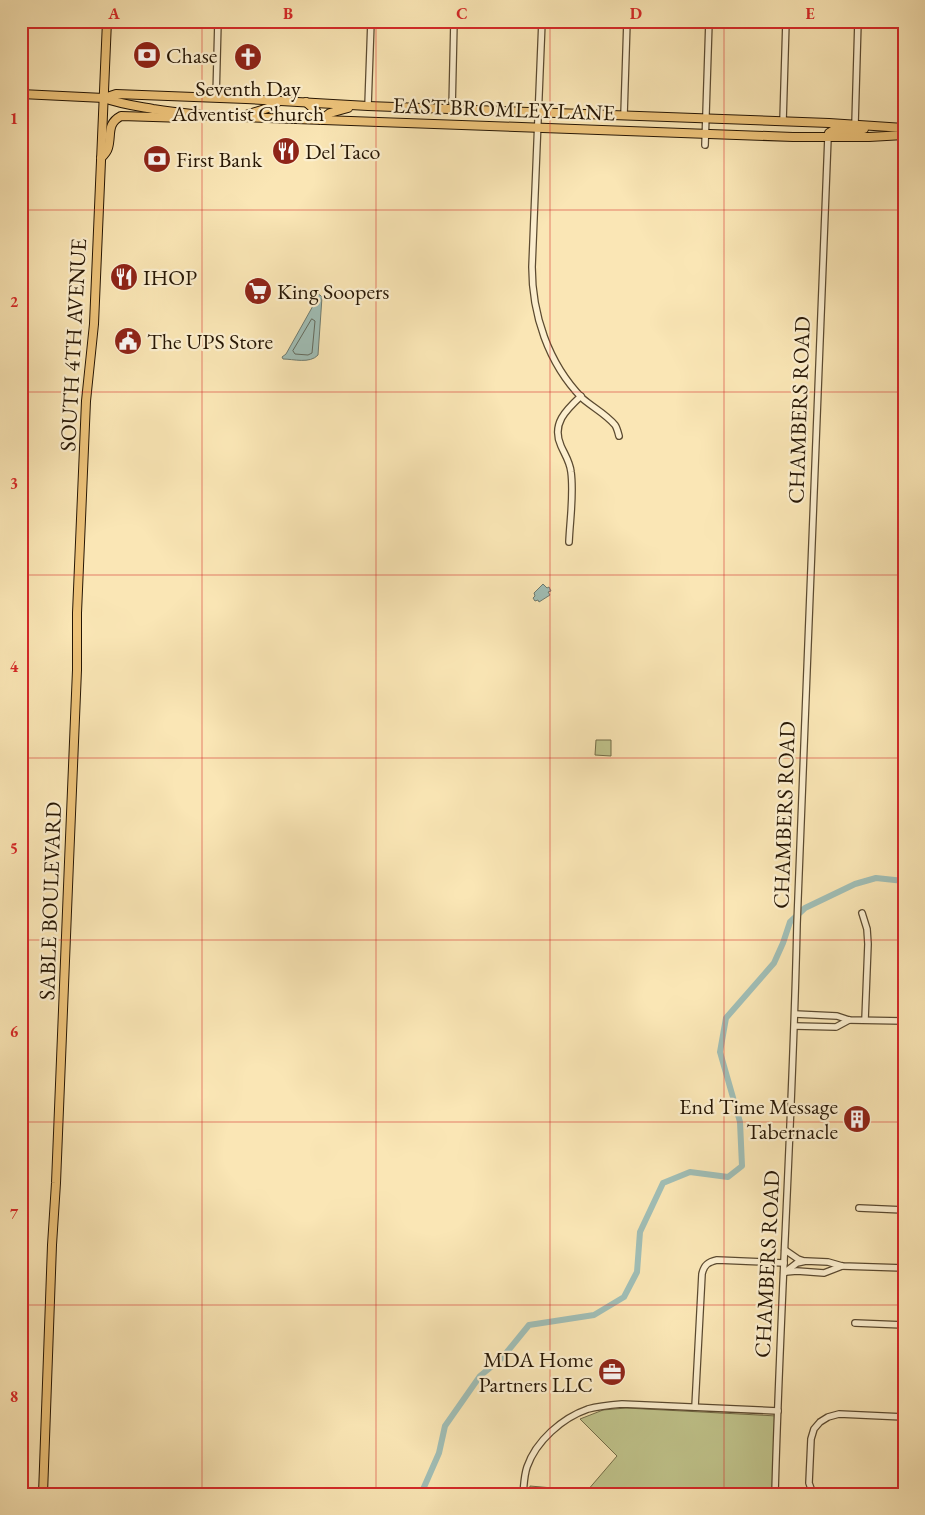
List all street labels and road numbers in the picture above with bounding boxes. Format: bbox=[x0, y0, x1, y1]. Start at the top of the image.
street label: EAST BROMLEY LANE bbox=[392, 91, 616, 127]
street label: SOUTH 4TH AVENUE bbox=[53, 238, 93, 452]
street label: CHAMBERS ROAD bbox=[781, 316, 817, 504]
street label: CHAMBERS ROAD bbox=[766, 721, 802, 909]
street label: SABLE BOULEVARD bbox=[32, 801, 68, 1001]
street label: CHAMBERS ROAD bbox=[748, 1169, 786, 1359]

